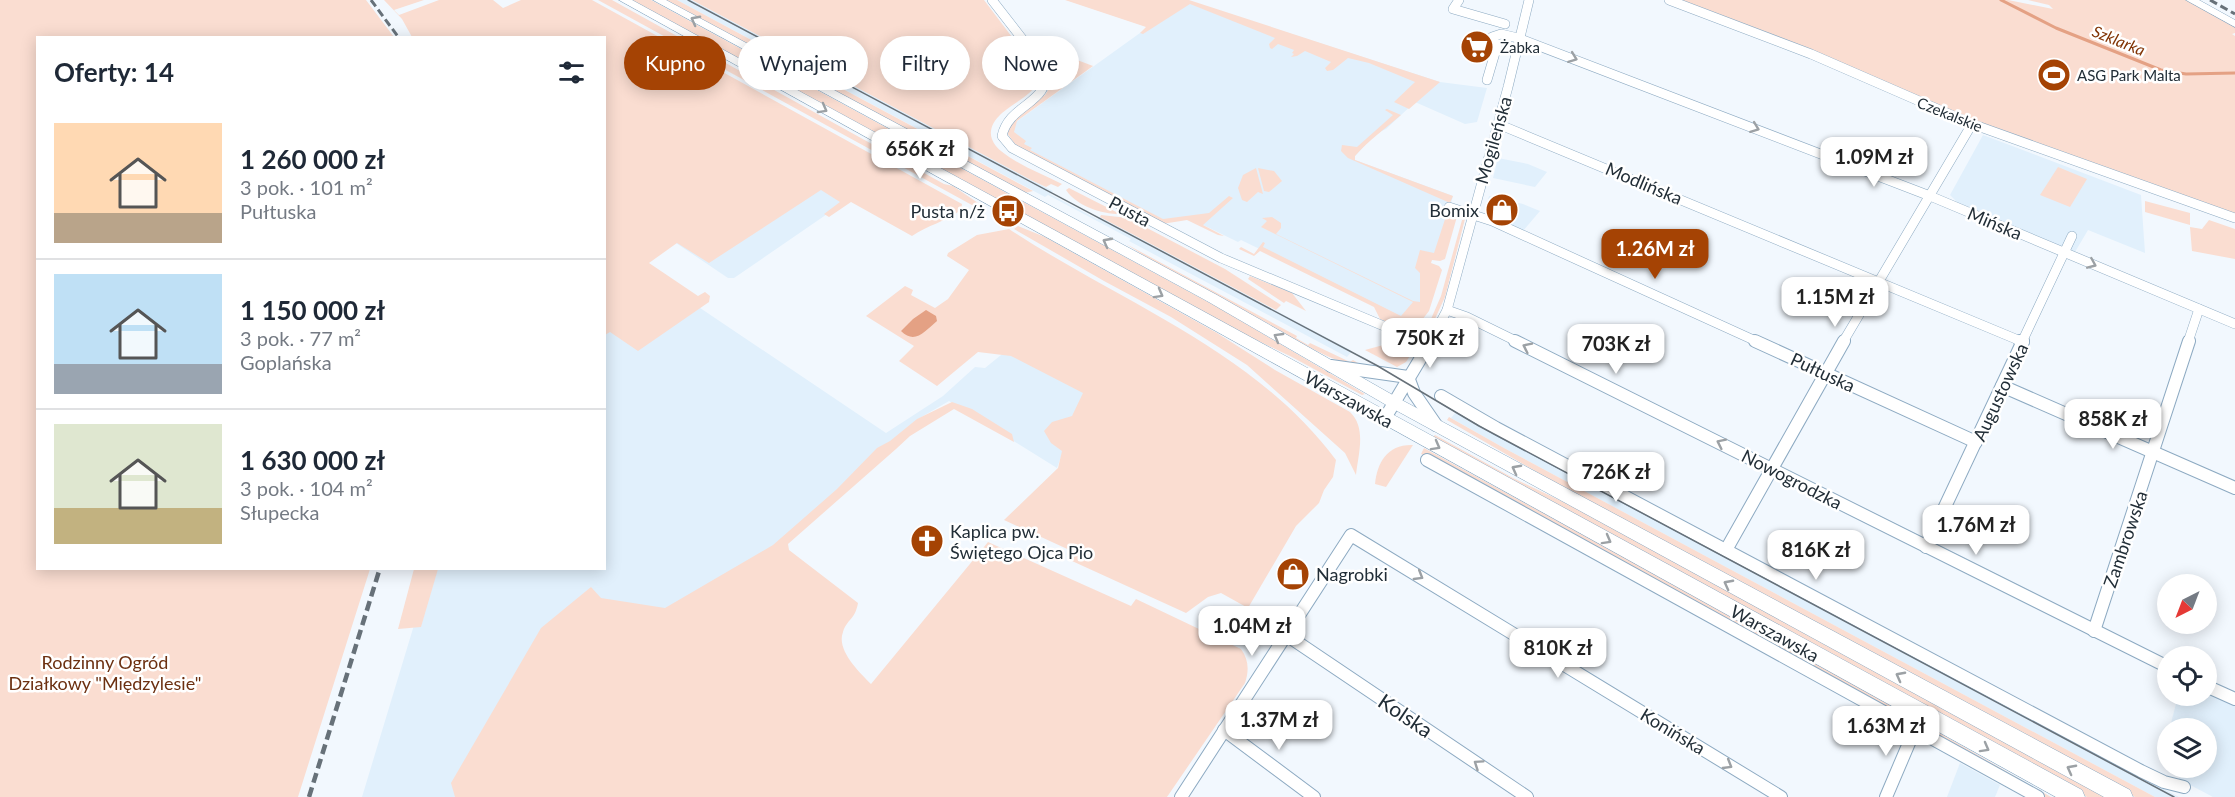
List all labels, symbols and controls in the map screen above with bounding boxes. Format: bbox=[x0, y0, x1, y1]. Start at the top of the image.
one-way arrow bbox=[691, 16, 702, 27]
water label: Szklarka bbox=[2090, 21, 2148, 59]
supermarket icon: Żabka bbox=[1459, 29, 1495, 65]
chip: Kupno bbox=[624, 36, 726, 90]
chip: Wynajem bbox=[738, 36, 868, 90]
chip: Filtry bbox=[880, 36, 970, 90]
chip: Nowe bbox=[982, 36, 1079, 90]
place label: Żabka bbox=[1500, 38, 1540, 56]
one-way arrow bbox=[1567, 51, 1578, 64]
text: Oferty: 14 bbox=[54, 56, 174, 88]
icon: filters bbox=[555, 56, 588, 89]
sports icon: ASG Park Malta bbox=[2036, 57, 2072, 93]
place label: ASG Park Malta bbox=[2077, 66, 2181, 84]
street label: Czekalskie bbox=[1915, 93, 1985, 135]
street label: Mogileńska bbox=[1470, 94, 1516, 186]
one-way arrow bbox=[816, 102, 827, 113]
one-way arrow bbox=[1750, 120, 1760, 133]
pin: 656K zł bbox=[865, 129, 975, 180]
text: 656K zł bbox=[885, 136, 955, 160]
pin: 1.09M zł bbox=[1812, 137, 1936, 188]
text: 1 260 000 zł bbox=[240, 143, 385, 175]
text: 1.09M zł bbox=[1834, 144, 1914, 168]
icon: home bbox=[102, 147, 174, 219]
street label: Modlińska bbox=[1602, 157, 1686, 209]
text: 3 pok. · 101 m² bbox=[240, 175, 373, 199]
street label: Pusta bbox=[1105, 191, 1155, 231]
shop icon: Bomix bbox=[1484, 192, 1520, 228]
bus stop icon: Pusta n/ż bbox=[990, 193, 1026, 229]
text: Pułtuska bbox=[240, 199, 316, 223]
place label: Bomix bbox=[1429, 199, 1479, 221]
place label: Pusta n/ż bbox=[910, 200, 985, 222]
street label: Mińska bbox=[1965, 202, 2025, 244]
pin: 1.26M zł bbox=[1593, 229, 1717, 280]
text: 1.26M zł bbox=[1615, 236, 1695, 260]
one-way arrow bbox=[1103, 238, 1113, 249]
one-way arrow bbox=[2086, 257, 2097, 269]
pin: 1.15M zł bbox=[1773, 277, 1897, 328]
text: 1.15M zł bbox=[1795, 284, 1875, 308]
one-way arrow bbox=[1153, 287, 1163, 298]
text: 1 150 000 zł bbox=[240, 294, 385, 326]
icon: home bbox=[102, 298, 174, 370]
pin: 750K zł bbox=[1375, 318, 1485, 369]
pin: 703K zł bbox=[1561, 324, 1671, 375]
text: 750K zł bbox=[1395, 325, 1465, 349]
text: 3 pok. · 77 m² bbox=[240, 326, 361, 350]
text: 703K zł bbox=[1581, 331, 1651, 355]
one-way arrow bbox=[1274, 332, 1284, 344]
street label: Augustowska bbox=[1968, 339, 2032, 445]
one-way arrow bbox=[1523, 343, 1533, 354]
street label: Pułtuska bbox=[1787, 348, 1859, 396]
text: Goplańska bbox=[240, 350, 332, 374]
street label: Warszawska bbox=[1301, 366, 1397, 432]
pin: 858K zł bbox=[2058, 399, 2168, 450]
text: 858K zł bbox=[2078, 406, 2148, 430]
one-way arrow bbox=[1430, 439, 1440, 450]
one-way arrow bbox=[1716, 439, 1727, 450]
text: 1 630 000 zł bbox=[240, 444, 385, 476]
street label: Nowogrodzka bbox=[1738, 444, 1846, 514]
icon: home bbox=[102, 448, 174, 520]
pin: 726K zł bbox=[1561, 452, 1671, 503]
text: 726K zł bbox=[1581, 459, 1651, 483]
one-way arrow bbox=[1512, 465, 1522, 476]
text: 3 pok. · 104 m² bbox=[240, 476, 373, 500]
street label: Zambrowska bbox=[2098, 488, 2152, 590]
text: Słupecka bbox=[240, 500, 319, 524]
pin: 1.76M zł bbox=[1914, 505, 2038, 556]
text: 1.76M zł bbox=[1936, 512, 2016, 536]
place label: Kaplica pw. Świętego Ojca Pio bbox=[950, 520, 1093, 563]
church icon: Kaplica pw. Świętego Ojca Pio bbox=[909, 523, 945, 559]
pin: 816K zł bbox=[1761, 530, 1871, 581]
one-way arrow bbox=[1601, 533, 1611, 544]
text: 816K zł bbox=[1781, 537, 1851, 561]
shop icon: Nagrobki bbox=[1275, 556, 1311, 592]
place label: Nagrobki bbox=[1316, 563, 1388, 585]
one-way arrow bbox=[1413, 569, 1423, 581]
north arrow bbox=[2157, 574, 2217, 634]
map controls bbox=[2157, 574, 2217, 778]
one-way arrow bbox=[1724, 580, 1734, 591]
street label: Warszawska bbox=[1727, 600, 1823, 666]
pin: 1.04M zł bbox=[1190, 606, 1314, 657]
text: 1.04M zł bbox=[1212, 613, 1292, 637]
pin: 810K zł bbox=[1503, 628, 1613, 679]
text: 810K zł bbox=[1523, 635, 1593, 659]
button: locate bbox=[2157, 646, 2217, 706]
park label: Rodzinny Ogród Działkowy "Międzylesie" bbox=[8, 651, 202, 694]
one-way arrow bbox=[1895, 672, 1906, 683]
street label: Kolska bbox=[1374, 688, 1438, 742]
pin: 1.37M zł bbox=[1217, 700, 1341, 751]
street label: Konińska bbox=[1637, 703, 1709, 759]
pin: 1.63M zł bbox=[1824, 706, 1948, 757]
text: 1.37M zł bbox=[1239, 707, 1319, 731]
text: 1.63M zł bbox=[1846, 713, 1926, 737]
button: layers bbox=[2157, 718, 2217, 778]
one-way arrow bbox=[1979, 741, 1989, 752]
one-way arrow bbox=[1722, 758, 1733, 769]
one-way arrow bbox=[1474, 760, 1485, 771]
one-way arrow bbox=[2067, 765, 2077, 776]

